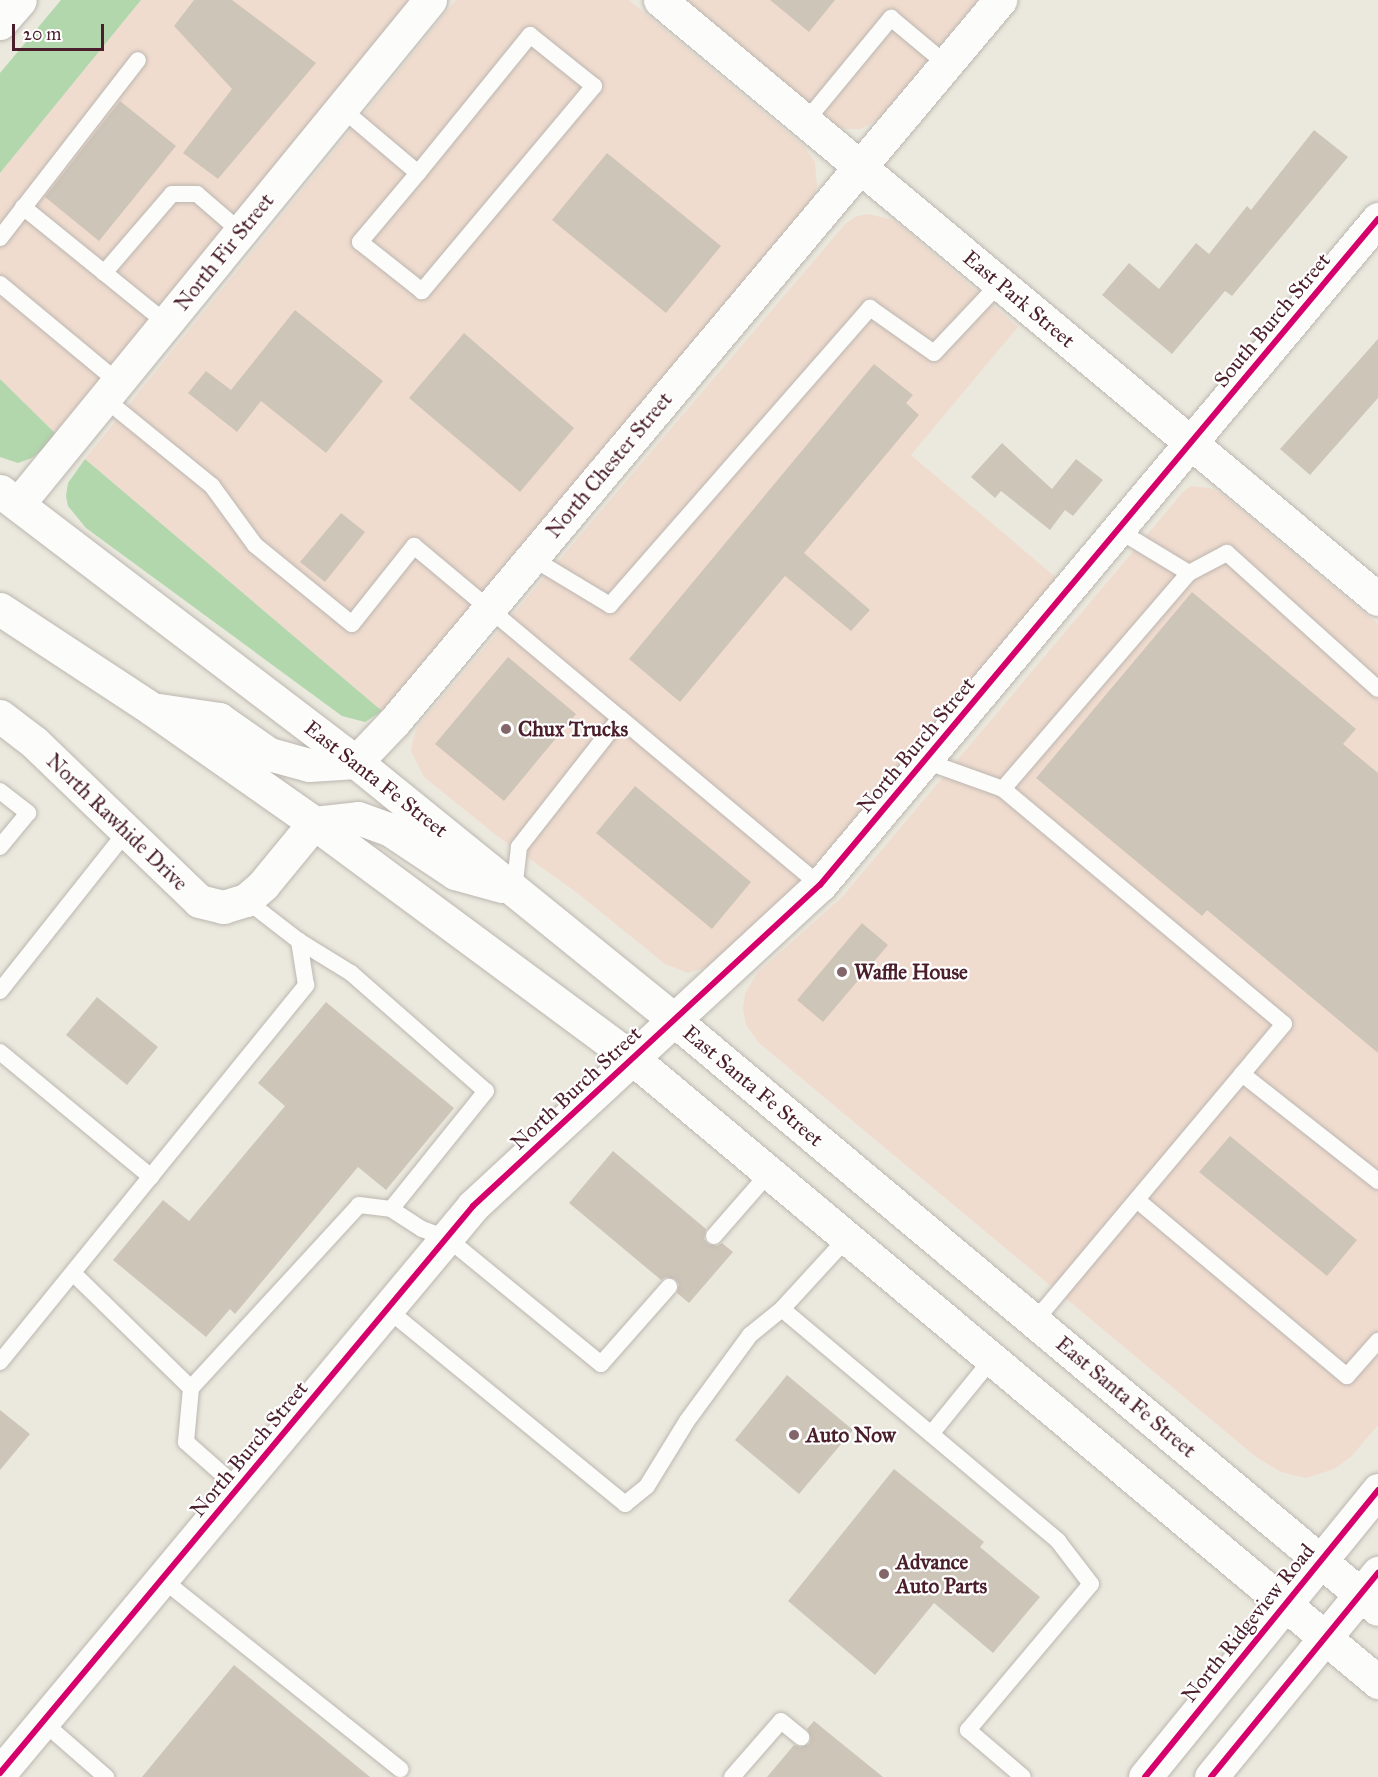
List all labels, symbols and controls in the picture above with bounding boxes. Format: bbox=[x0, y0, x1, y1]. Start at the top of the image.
scale bar bbox=[15, 12, 106, 50]
text: 20 m bbox=[23, 23, 61, 45]
street label: North Fir Street bbox=[169, 188, 279, 316]
street label: East Park Street bbox=[958, 245, 1080, 353]
street label: South Burch Street bbox=[1208, 248, 1336, 392]
street label: North Chester Street bbox=[541, 387, 677, 543]
street label: North Burch Street bbox=[852, 672, 980, 818]
street label: East Santa Fe Street bbox=[299, 715, 453, 843]
place label: Chux Trucks bbox=[518, 716, 628, 742]
marker: Chux Trucks bbox=[499, 722, 513, 736]
street label: North Rawhide Drive bbox=[41, 748, 193, 896]
place label: Waffle House bbox=[854, 959, 968, 985]
marker: Waffle House bbox=[835, 965, 849, 979]
street label: East Santa Fe Street bbox=[678, 1020, 828, 1152]
street label: North Burch Street bbox=[505, 1021, 647, 1155]
street label: East Santa Fe Street bbox=[1051, 1331, 1201, 1463]
street label: North Burch Street bbox=[185, 1376, 313, 1522]
place label: Auto Now bbox=[806, 1422, 896, 1448]
marker: Auto Now bbox=[787, 1428, 801, 1442]
street label: North Ridgeview Road bbox=[1176, 1539, 1320, 1707]
place label: Advance Auto Parts bbox=[896, 1549, 987, 1599]
marker: Advance Auto Parts bbox=[877, 1567, 891, 1581]

